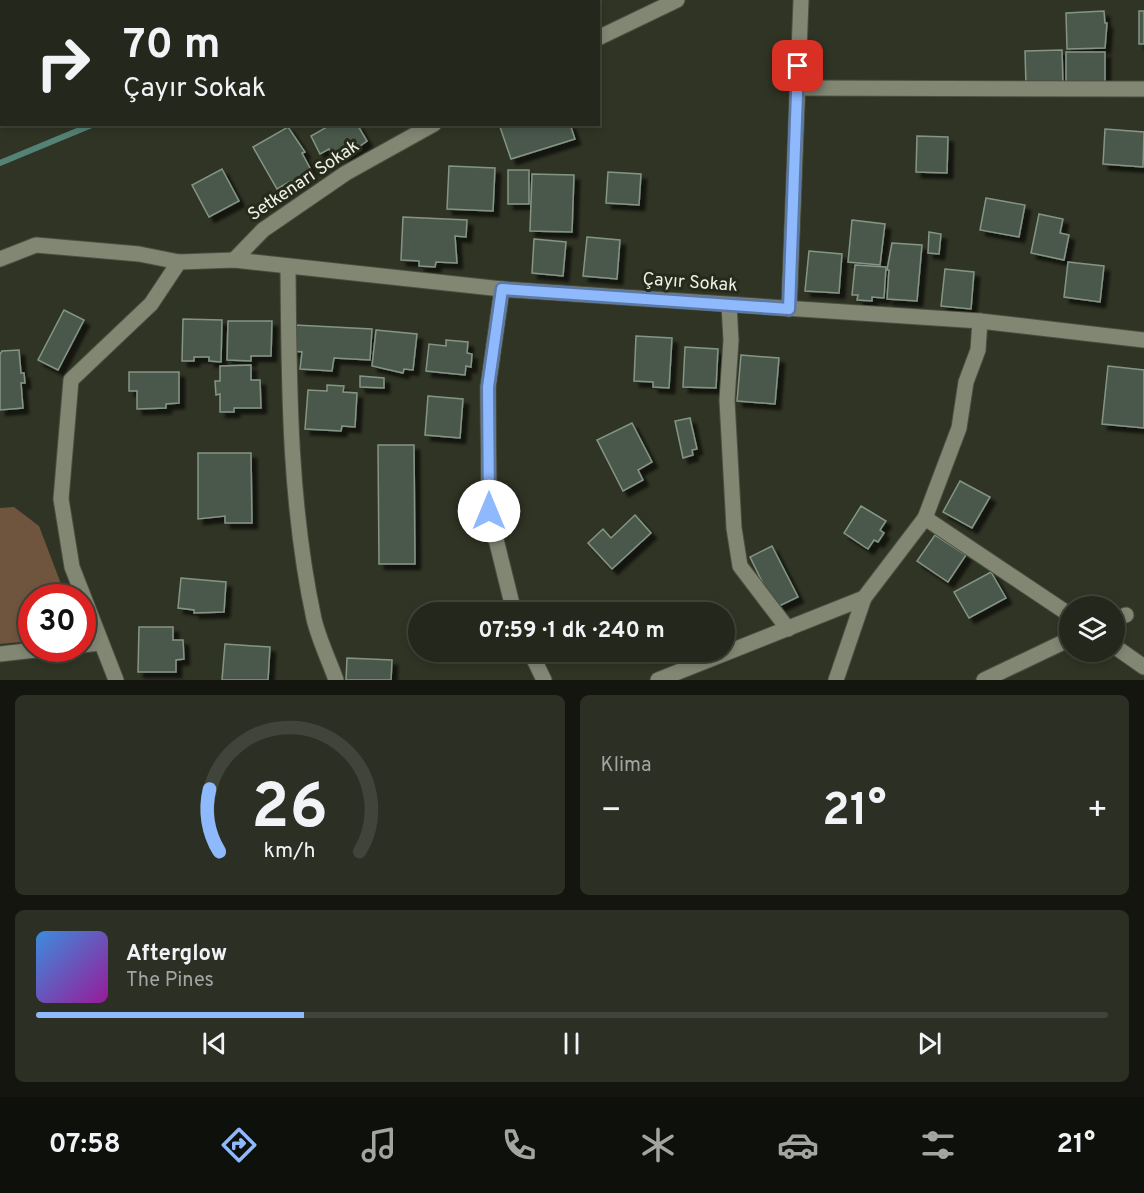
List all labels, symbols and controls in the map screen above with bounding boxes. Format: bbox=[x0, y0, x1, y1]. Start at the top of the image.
text: 70 m bbox=[123, 20, 221, 73]
icon: right bbox=[24, 24, 102, 102]
pin bbox=[772, 40, 823, 91]
icon: arrive bbox=[781, 49, 814, 82]
text: Çayır Sokak bbox=[123, 72, 266, 106]
street label: Setkenarı Sokak bbox=[244, 135, 364, 227]
street label: Çayır Sokak bbox=[642, 268, 738, 298]
position arrow bbox=[457, 479, 521, 543]
speed limit sign: 30 bbox=[18, 584, 96, 662]
map controls bbox=[1059, 596, 1125, 662]
button: layers bbox=[1059, 596, 1125, 662]
text: 07:59 · 1 dk · 240 m bbox=[478, 618, 665, 645]
text: Klima bbox=[601, 753, 652, 779]
text: 26 bbox=[251, 771, 328, 850]
text: 21° bbox=[822, 784, 886, 841]
text: − bbox=[601, 791, 622, 833]
text: + bbox=[1087, 791, 1108, 833]
text: km/h bbox=[264, 838, 316, 865]
text: Afterglow bbox=[126, 941, 227, 968]
text: The Pines bbox=[126, 968, 214, 994]
icon: previous bbox=[198, 1027, 231, 1060]
icon: pause bbox=[555, 1027, 588, 1060]
icon: next bbox=[913, 1027, 946, 1060]
icon: directions bbox=[218, 1124, 260, 1166]
icon: music bbox=[358, 1124, 400, 1166]
icon: phone bbox=[498, 1124, 540, 1166]
icon: climate bbox=[637, 1124, 679, 1166]
icon: car bbox=[777, 1124, 819, 1166]
icon: filters bbox=[917, 1124, 959, 1166]
text: 07:58 bbox=[49, 1128, 121, 1162]
text: 21° bbox=[1057, 1128, 1095, 1162]

